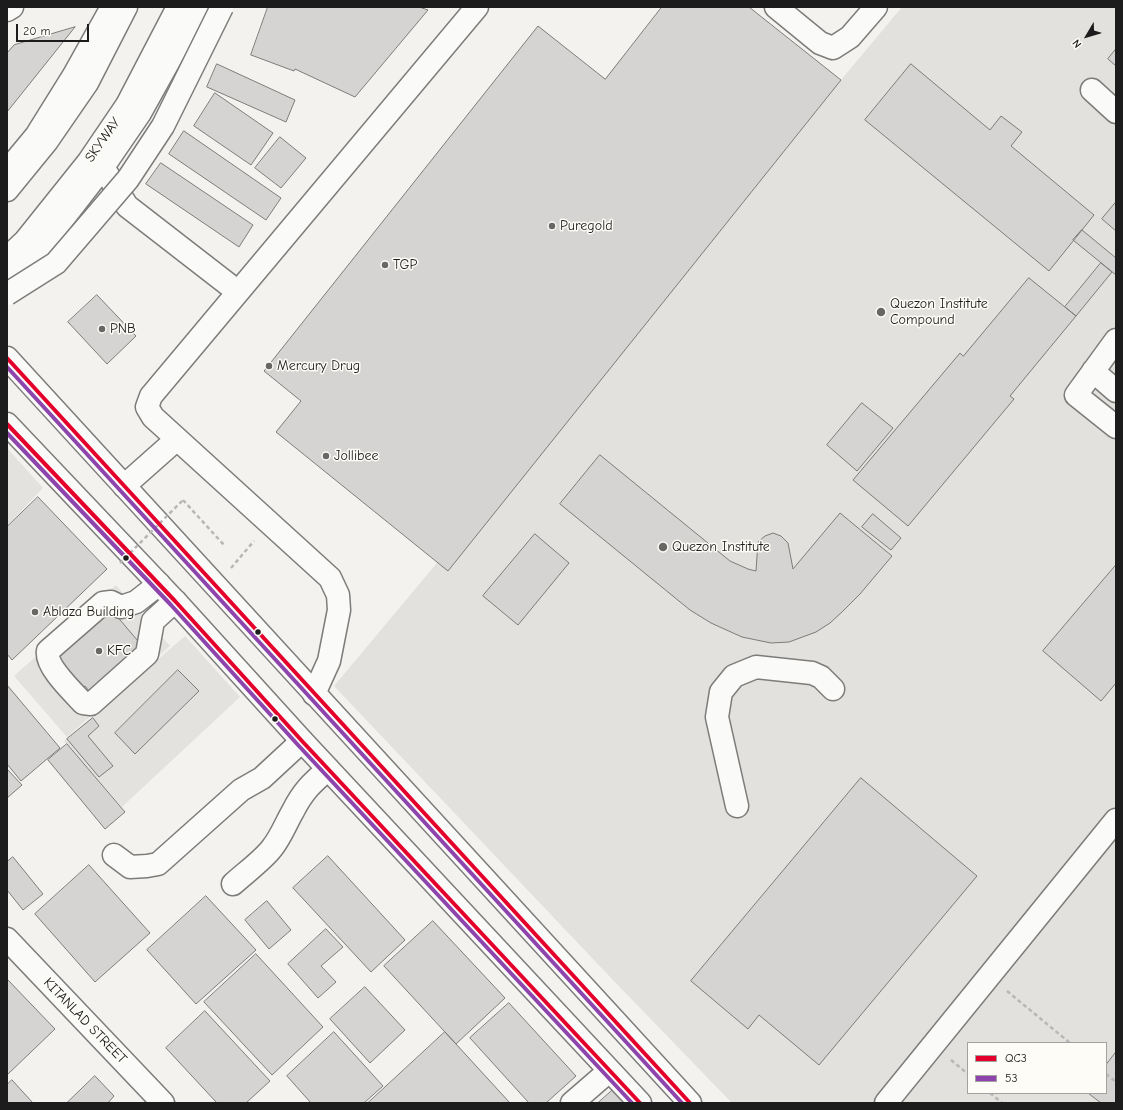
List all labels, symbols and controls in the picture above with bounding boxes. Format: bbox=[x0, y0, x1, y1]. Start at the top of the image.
scale bar bbox=[18, 16, 91, 42]
north arrow bbox=[1067, 16, 1107, 56]
text: 20 m bbox=[23, 24, 51, 38]
text: N bbox=[1070, 37, 1084, 51]
street label: SKYWAY bbox=[82, 114, 124, 166]
place label: Puregold bbox=[560, 218, 613, 234]
marker: Puregold bbox=[547, 221, 557, 231]
place label: TGP bbox=[393, 257, 417, 273]
marker: TGP bbox=[380, 260, 390, 270]
place label: Quezon Institute Compound bbox=[890, 296, 988, 328]
marker: Quezon Institute Compound bbox=[875, 306, 887, 318]
place label: PNB bbox=[110, 321, 136, 337]
marker: PNB bbox=[97, 324, 107, 334]
place label: Mercury Drug bbox=[277, 358, 360, 374]
marker: Mercury Drug bbox=[264, 361, 274, 371]
place label: Jollibee bbox=[334, 448, 379, 464]
marker: Jollibee bbox=[321, 451, 331, 461]
place label: Quezon Institute bbox=[672, 539, 770, 555]
marker: Quezon Institute bbox=[657, 541, 669, 553]
unlabelled marker bbox=[121, 553, 131, 563]
place label: Ablaza Building bbox=[43, 604, 134, 620]
marker: Ablaza Building bbox=[30, 607, 40, 617]
unlabelled marker bbox=[253, 627, 263, 637]
place label: KFC bbox=[107, 643, 131, 659]
marker: KFC bbox=[94, 646, 104, 656]
unlabelled marker bbox=[270, 714, 280, 724]
street label: KITANLAD STREET bbox=[40, 975, 130, 1067]
legend bbox=[967, 1042, 1107, 1094]
text: QC3 bbox=[1005, 1051, 1027, 1065]
text: 53 bbox=[1005, 1071, 1018, 1085]

